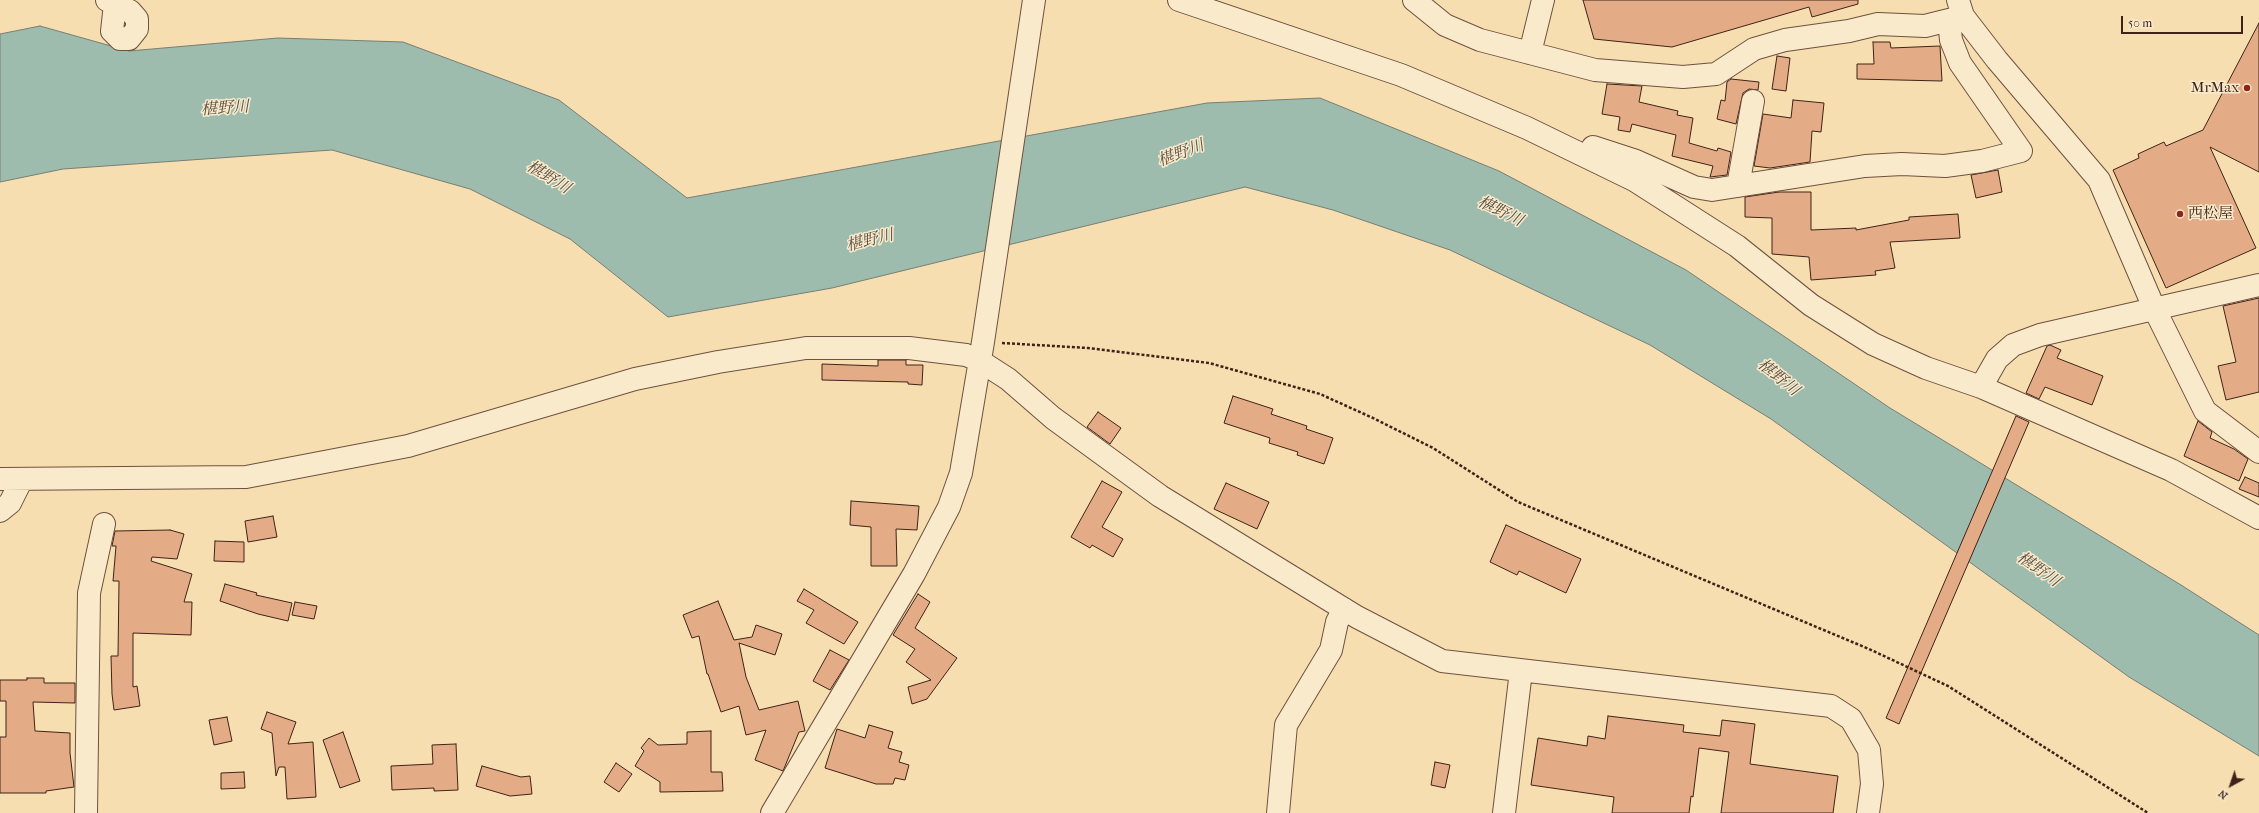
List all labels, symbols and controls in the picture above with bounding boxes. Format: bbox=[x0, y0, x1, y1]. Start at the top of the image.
scale bar bbox=[2123, 8, 2245, 34]
text: 50 m bbox=[2128, 16, 2152, 30]
place label: MrMax bbox=[2191, 79, 2239, 97]
marker: MrMax bbox=[2242, 83, 2252, 93]
water label: 椹野川 bbox=[200, 98, 250, 120]
water label: 椹野川 bbox=[1155, 136, 1207, 172]
water label: 椹野川 bbox=[522, 157, 574, 199]
water label: 椹野川 bbox=[1474, 193, 1526, 231]
place label: 西松屋 bbox=[2188, 205, 2233, 223]
marker: 西松屋 bbox=[2175, 209, 2185, 219]
water label: 椹野川 bbox=[844, 226, 896, 256]
water label: 椹野川 bbox=[1753, 355, 1803, 401]
water label: 椹野川 bbox=[2013, 548, 2063, 592]
north arrow bbox=[2211, 765, 2251, 805]
text: N bbox=[2216, 787, 2230, 802]

